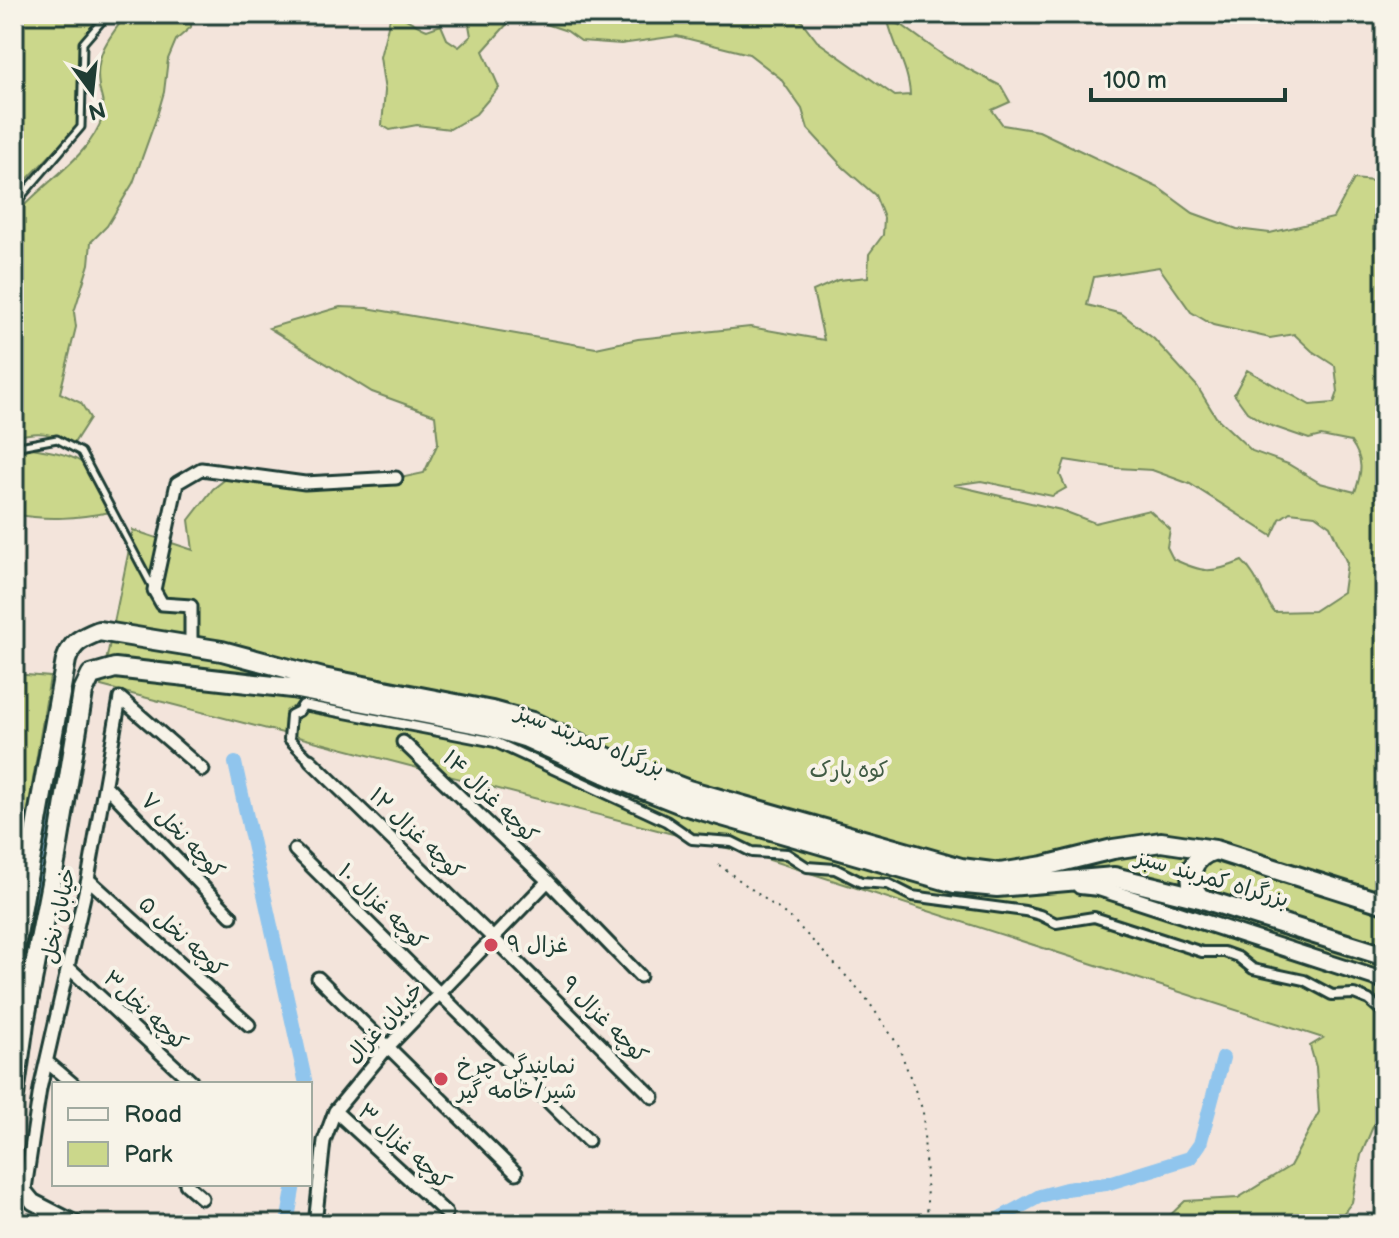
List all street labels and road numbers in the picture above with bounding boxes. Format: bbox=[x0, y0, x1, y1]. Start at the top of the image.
street label: بزرگراه کمربند سبز bbox=[510, 698, 668, 783]
street label: کوچه غزال ۱۴ bbox=[437, 745, 543, 849]
street label: کوچه غزال ۱۲ bbox=[363, 782, 469, 886]
street label: کوچه نخل ۷ bbox=[134, 787, 230, 885]
street label: بزرگراه کمربند سبز bbox=[1130, 844, 1292, 914]
street label: کوچه غزال ۱۰ bbox=[332, 858, 432, 956]
street label: خیابان نخل bbox=[36, 866, 82, 966]
street label: کوچه نخل ۵ bbox=[133, 891, 231, 983]
street label: کوچه نخل۳ bbox=[97, 965, 193, 1057]
street label: کوچه غزال ۹ bbox=[555, 971, 653, 1069]
street label: خیابان غزال bbox=[340, 977, 430, 1069]
street label: کوچه غزال ۳ bbox=[352, 1098, 456, 1196]

